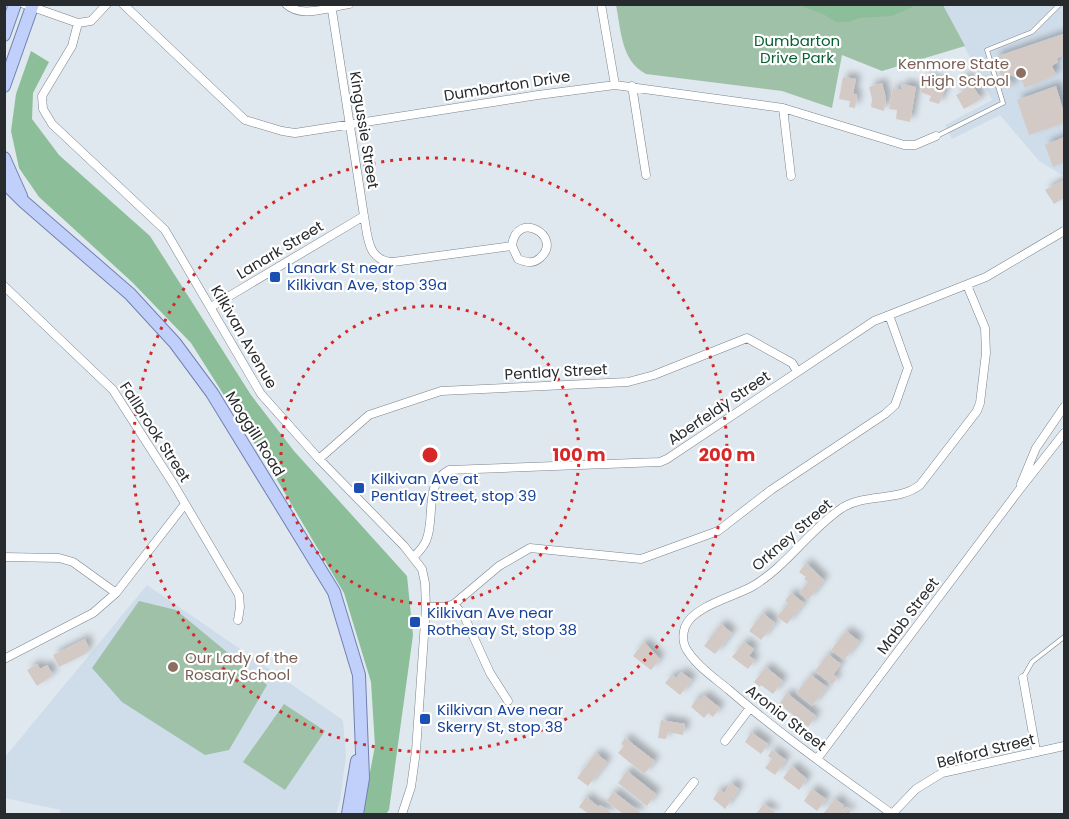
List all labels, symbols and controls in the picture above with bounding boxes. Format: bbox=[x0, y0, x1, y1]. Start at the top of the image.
park label: Dumbarton Drive Park bbox=[754, 30, 840, 68]
place label: Kenmore State High School bbox=[898, 53, 1009, 91]
street label: Dumbarton Drive bbox=[442, 65, 572, 106]
marker: Kenmore State High School bbox=[1014, 66, 1028, 80]
street label: Kingussie Street bbox=[345, 70, 384, 190]
street label: Lanark Street bbox=[233, 215, 327, 284]
place label: Lanark St near Kilkivan Ave, stop 39a bbox=[287, 257, 447, 295]
marker: Lanark St near Kilkivan Ave, stop 39a bbox=[268, 270, 282, 284]
street label: Kilkivan Avenue bbox=[206, 281, 283, 392]
street label: Pentlay Street bbox=[504, 358, 608, 385]
street label: Aberfeldy Street bbox=[663, 365, 774, 450]
street label: Fallbrook Street bbox=[115, 378, 196, 486]
street label: Moggill Road bbox=[221, 387, 290, 480]
text: 100 m bbox=[552, 442, 606, 467]
text: 200 m bbox=[699, 442, 755, 467]
centre of rings bbox=[420, 445, 440, 465]
place label: Kilkivan Ave at Pentlay Street, stop 39 bbox=[371, 468, 537, 506]
marker: Kilkivan Ave at Pentlay Street, stop 39 bbox=[352, 481, 366, 495]
street label: Orkney Street bbox=[747, 494, 836, 575]
street label: Mabb Street bbox=[872, 573, 943, 658]
place label: Kilkivan Ave near Rothesay St, stop 38 bbox=[427, 602, 577, 640]
marker: Kilkivan Ave near Rothesay St, stop 38 bbox=[408, 615, 422, 629]
place label: Our Lady of the Rosary School bbox=[185, 647, 298, 685]
marker: Our Lady of the Rosary School bbox=[166, 660, 180, 674]
street label: Aronia Street bbox=[742, 680, 831, 756]
place label: Kilkivan Ave near Skerry St, stop 38 bbox=[437, 699, 564, 737]
marker: Kilkivan Ave near Skerry St, stop 38 bbox=[418, 712, 432, 726]
street label: Belford Street bbox=[935, 728, 1037, 773]

